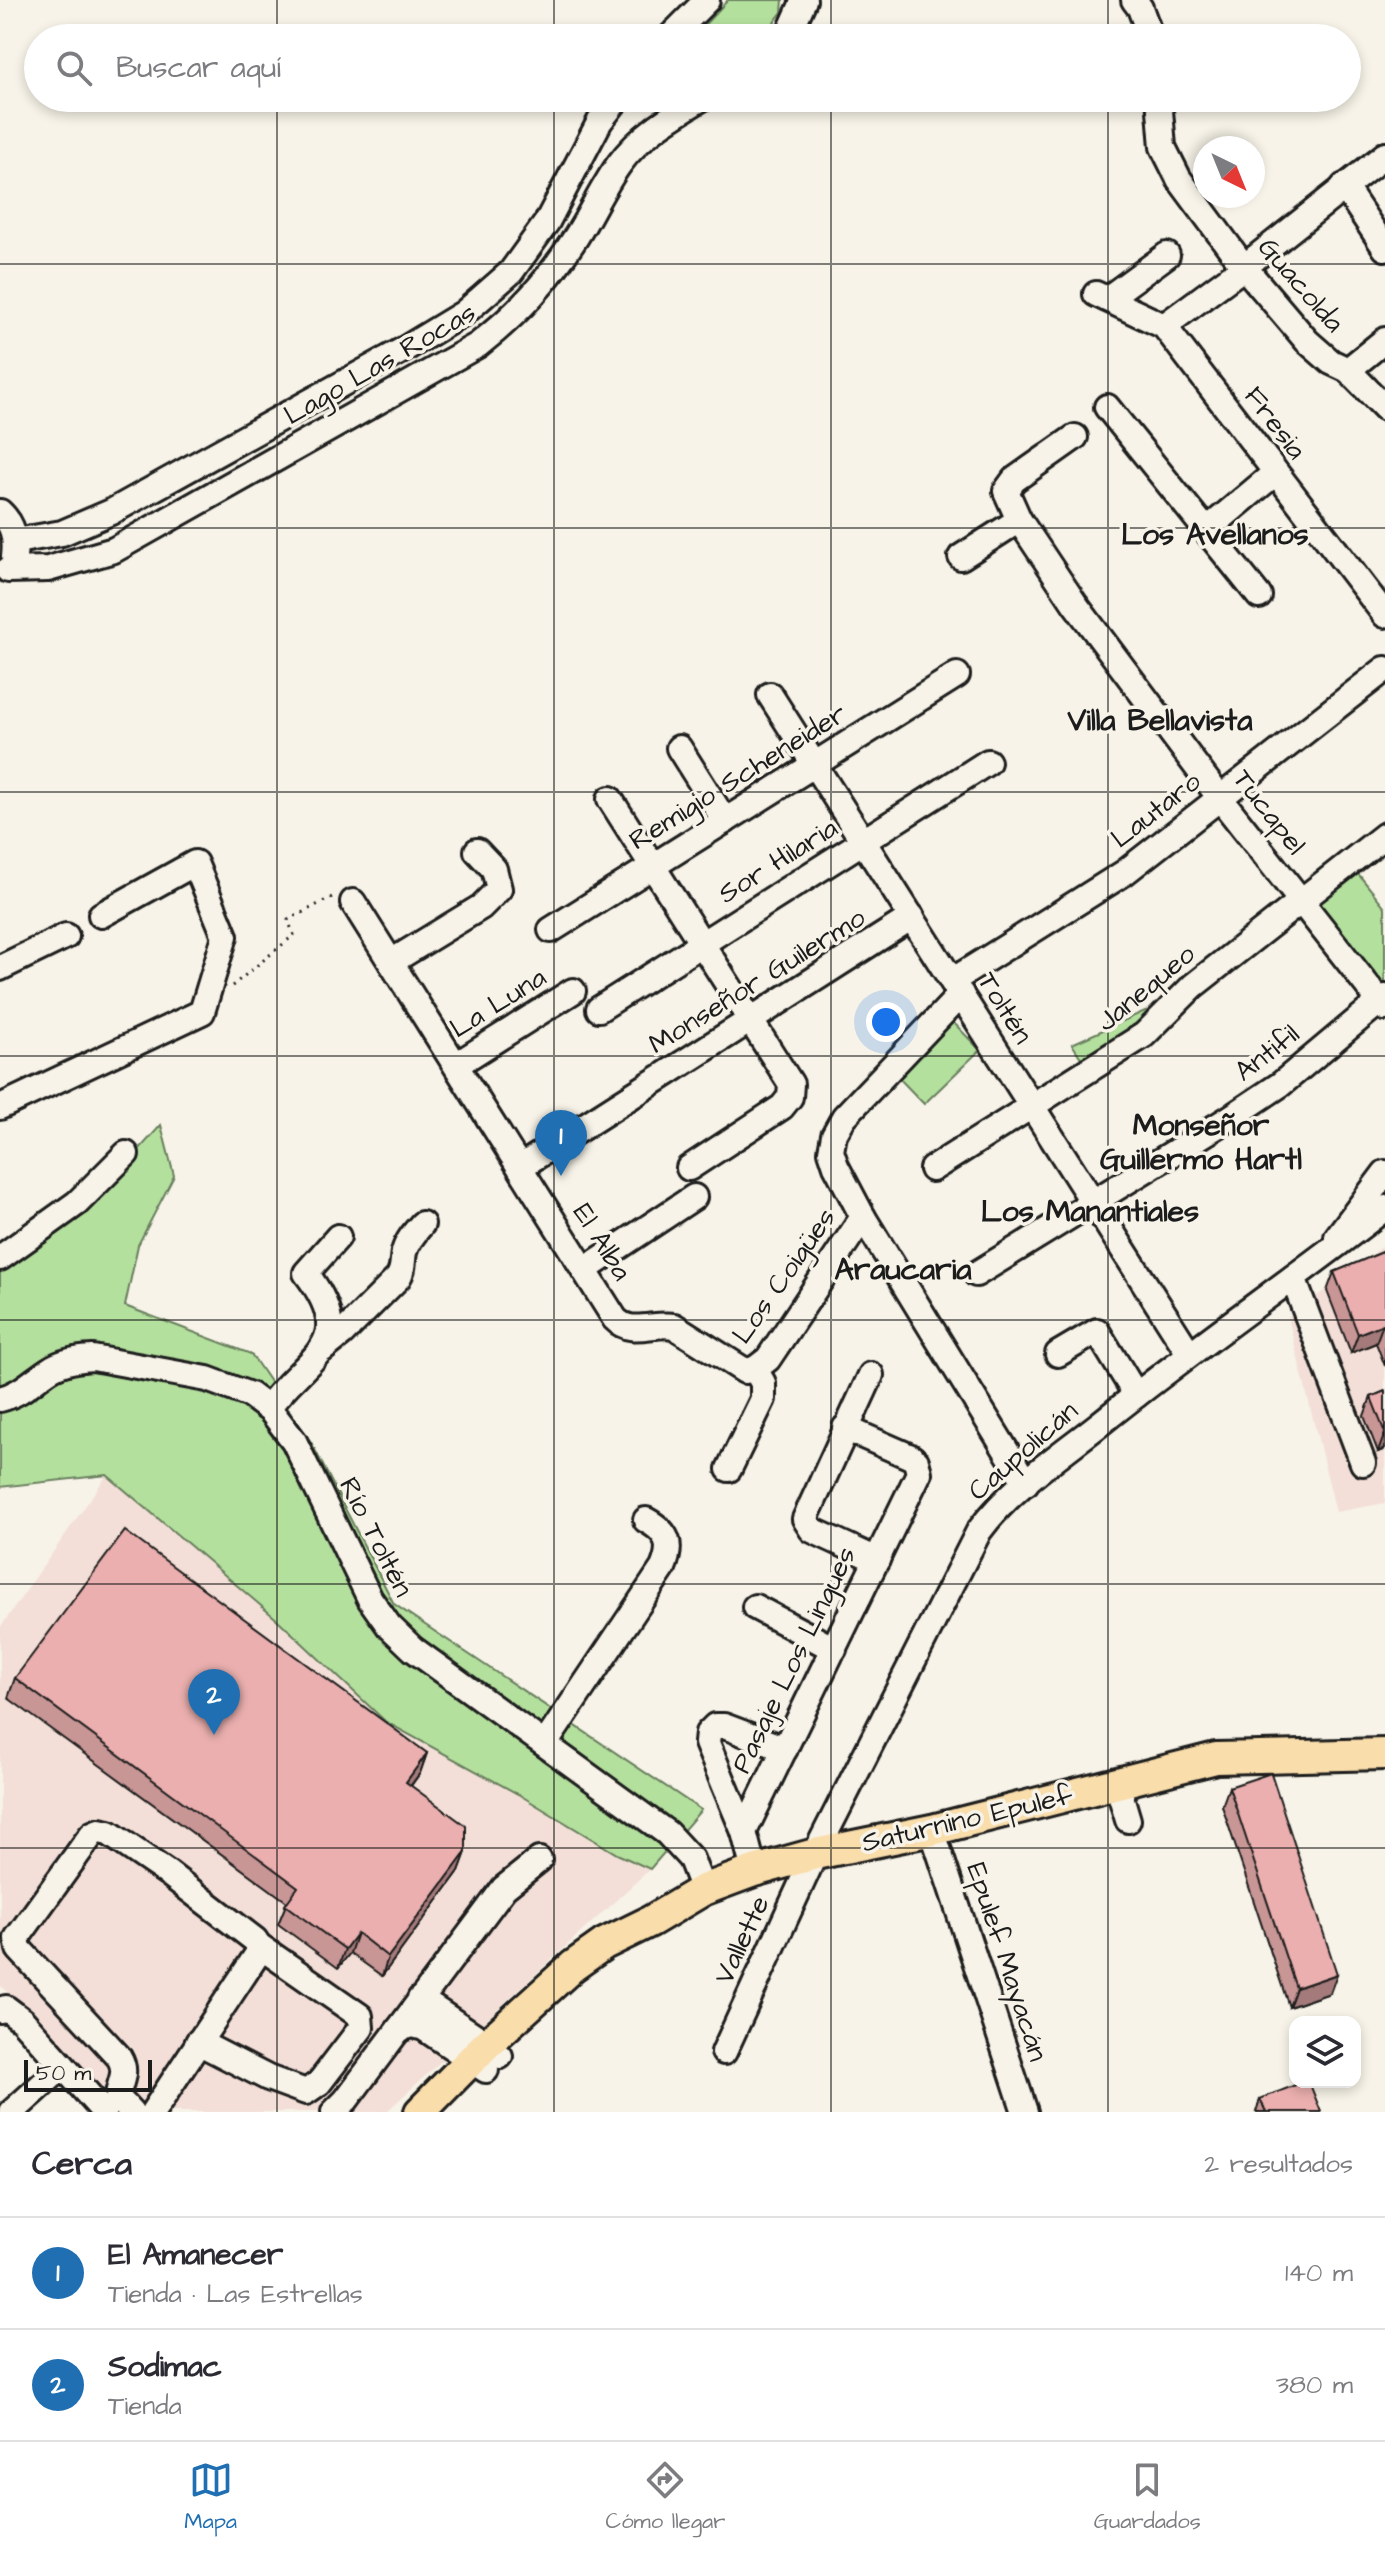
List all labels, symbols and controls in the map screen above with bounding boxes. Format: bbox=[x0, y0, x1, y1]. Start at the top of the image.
search box bbox=[24, 24, 1361, 112]
icon: search bbox=[52, 46, 96, 90]
text: Buscar aquí bbox=[116, 47, 281, 89]
north arrow bbox=[1193, 136, 1265, 208]
street label: Guacolda bbox=[1249, 229, 1353, 341]
street label: Lago Las Rocas bbox=[277, 293, 484, 436]
street label: Fresia bbox=[1235, 378, 1315, 468]
district label: Los Avellanos bbox=[1121, 514, 1309, 556]
street label: Remigio Scheneider bbox=[622, 694, 855, 861]
district label: Villa Bellavista bbox=[1067, 700, 1253, 742]
street label: Tucapel bbox=[1223, 761, 1315, 863]
street label: Lautaro bbox=[1103, 762, 1209, 858]
street label: Sor Hilaria bbox=[711, 809, 845, 913]
street label: Monseñor Guilermo bbox=[641, 898, 873, 1063]
street label: Janequeo bbox=[1088, 935, 1204, 1041]
street label: La Luna bbox=[442, 958, 554, 1048]
street label: Toltén bbox=[968, 965, 1042, 1051]
your location bbox=[866, 1002, 906, 1042]
street label: Antifil bbox=[1226, 1015, 1308, 1091]
district label: Monseñor Guillermo Hartl bbox=[1100, 1105, 1302, 1181]
pin: 1 bbox=[535, 1110, 587, 1176]
district label: Los Manantiales bbox=[981, 1191, 1199, 1233]
street label: El Alba bbox=[563, 1196, 641, 1288]
street label: Los Coigües bbox=[723, 1200, 846, 1353]
district label: Araucaria bbox=[835, 1249, 972, 1291]
street label: Caupolicán bbox=[960, 1392, 1086, 1510]
street label: Río Toltén bbox=[329, 1471, 423, 1603]
street label: Pasaje Los Lingues bbox=[722, 1540, 867, 1780]
pin: 2 bbox=[188, 1669, 240, 1735]
street label: Saturnino Epulef bbox=[858, 1776, 1076, 1862]
street label: Epulef Mayacán bbox=[955, 1858, 1057, 2067]
street label: Vallette bbox=[705, 1889, 779, 1991]
map controls bbox=[1289, 2016, 1361, 2088]
button: layers bbox=[1289, 2016, 1361, 2088]
scale bar bbox=[24, 2056, 152, 2092]
text: 50 m bbox=[36, 2058, 91, 2089]
text: Cerca bbox=[32, 2140, 132, 2188]
text: 2 resultados bbox=[1204, 2146, 1353, 2182]
text: El Amanecer bbox=[108, 2234, 283, 2276]
text: 1 bbox=[56, 2255, 60, 2291]
text: 140 m bbox=[1285, 2255, 1353, 2291]
text: Tienda · Las Estrellas bbox=[108, 2276, 363, 2312]
text: Sodimac bbox=[108, 2346, 222, 2388]
text: 2 bbox=[51, 2367, 65, 2403]
text: 380 m bbox=[1276, 2367, 1353, 2403]
text: Tienda bbox=[108, 2388, 182, 2424]
tab: Mapa bbox=[184, 2458, 237, 2537]
tab: Cómo llegar bbox=[606, 2458, 725, 2537]
tab: Guardados bbox=[1094, 2458, 1201, 2537]

